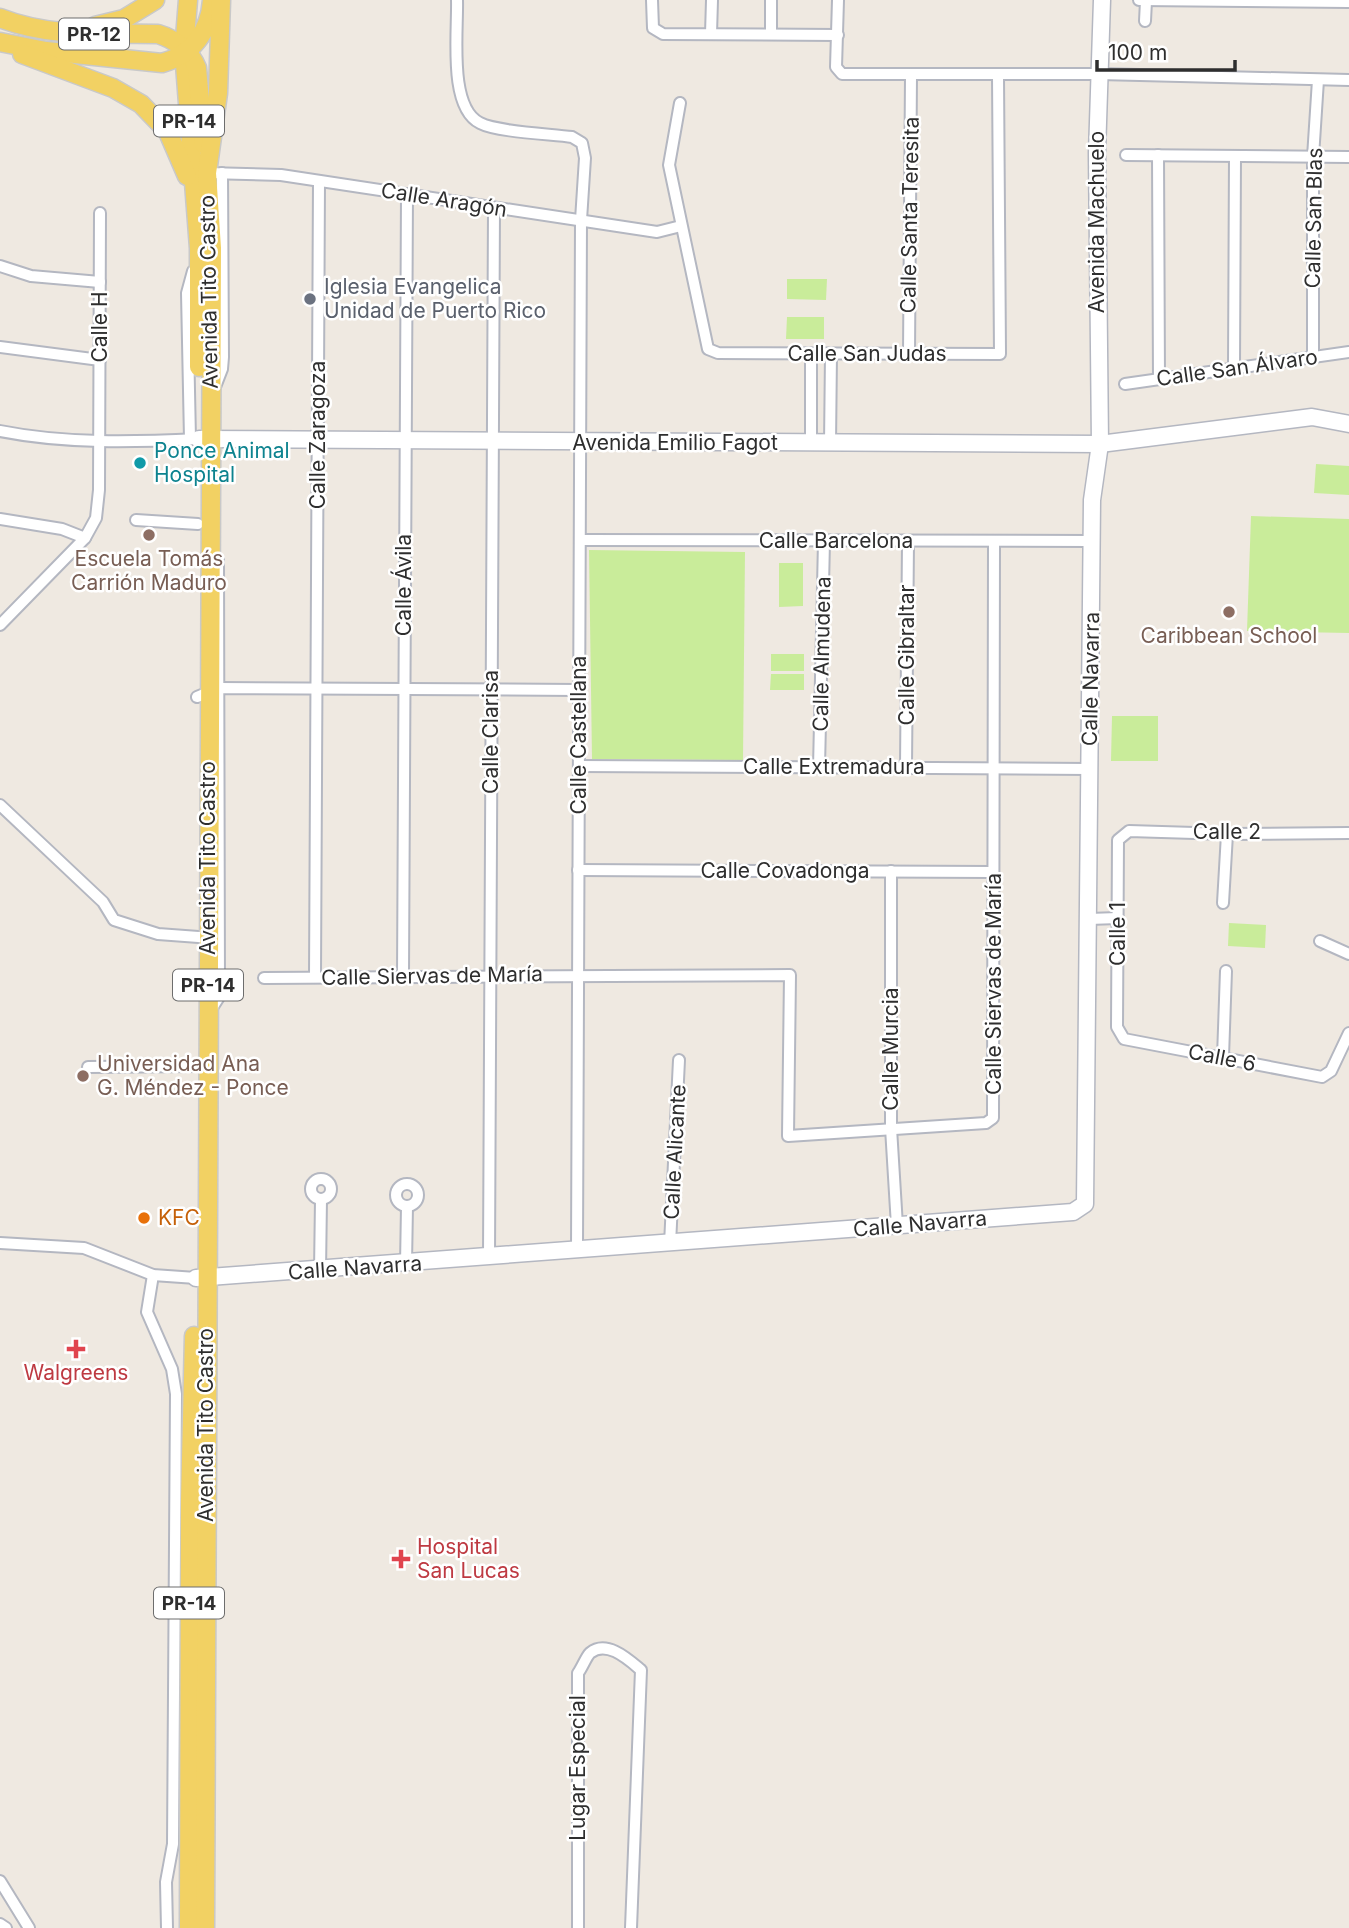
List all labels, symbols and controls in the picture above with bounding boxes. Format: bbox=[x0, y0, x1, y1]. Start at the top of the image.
road number: PR-12 bbox=[59, 18, 129, 50]
scale bar bbox=[1097, 28, 1235, 72]
text: 100 m bbox=[1108, 40, 1167, 65]
road number: PR-14 bbox=[154, 105, 224, 136]
street label: Calle Santa Teresita bbox=[895, 116, 924, 314]
street label: Avenida Machuelo bbox=[1084, 131, 1109, 313]
street label: Calle San Blas bbox=[1300, 147, 1327, 289]
street label: Calle Aragón bbox=[379, 177, 509, 222]
street label: Avenida Tito Castro bbox=[194, 195, 223, 389]
place label: Iglesia Evangelica Unidad de Puerto Rico bbox=[324, 274, 546, 323]
street label: Calle H bbox=[87, 291, 112, 363]
marker: Iglesia Evangelica Unidad de Puerto Rico bbox=[302, 291, 318, 307]
street label: Calle San Judas bbox=[787, 341, 947, 366]
street label: Calle San Álvaro bbox=[1155, 343, 1319, 391]
street label: Calle Zaragoza bbox=[305, 361, 330, 509]
street label: Avenida Emilio Fagot bbox=[572, 430, 778, 455]
place label: Ponce Animal Hospital bbox=[154, 438, 290, 487]
marker: Ponce Animal Hospital bbox=[132, 455, 148, 471]
marker: Escuela Tomás Carrión Maduro bbox=[141, 527, 157, 543]
street label: Calle Barcelona bbox=[759, 528, 913, 553]
street label: Calle Ávila bbox=[390, 534, 416, 636]
place label: Escuela Tomás Carrión Maduro bbox=[71, 546, 227, 595]
street label: Calle Almudena bbox=[808, 576, 835, 732]
street label: Calle Gibraltar bbox=[894, 584, 919, 725]
marker: Caribbean School bbox=[1221, 604, 1237, 620]
street label: Calle Navarra bbox=[1077, 612, 1104, 746]
place label: Caribbean School bbox=[1141, 623, 1317, 648]
street label: Calle Castellana bbox=[566, 656, 591, 814]
street label: Calle Clarisa bbox=[478, 670, 503, 794]
street label: Calle Extremadura bbox=[743, 754, 925, 779]
street label: Avenida Tito Castro bbox=[195, 761, 220, 955]
street label: Calle 2 bbox=[1193, 819, 1261, 844]
street label: Calle Covadonga bbox=[701, 858, 870, 883]
street label: Calle Siervas de María bbox=[981, 873, 1006, 1095]
street label: Calle 1 bbox=[1105, 902, 1130, 966]
street label: Calle Siervas de María bbox=[321, 961, 543, 990]
road number: PR-14 bbox=[173, 970, 243, 1001]
street label: Calle Murcia bbox=[878, 987, 903, 1111]
street label: Calle 6 bbox=[1186, 1039, 1258, 1076]
place label: Universidad Ana G. Méndez - Ponce bbox=[97, 1051, 289, 1100]
marker: Universidad Ana G. Méndez - Ponce bbox=[75, 1068, 91, 1084]
street label: Calle Alicante bbox=[658, 1084, 691, 1220]
place label: KFC bbox=[158, 1205, 200, 1230]
street label: Calle Navarra bbox=[852, 1205, 988, 1242]
marker: KFC bbox=[136, 1210, 152, 1226]
street label: Calle Navarra bbox=[287, 1250, 423, 1285]
street label: Avenida Tito Castro bbox=[193, 1328, 218, 1522]
marker: Walgreens bbox=[68, 1341, 84, 1357]
place label: Walgreens bbox=[24, 1360, 128, 1385]
place label: Hospital San Lucas bbox=[417, 1534, 520, 1583]
marker: Hospital San Lucas bbox=[391, 1549, 411, 1569]
road number: PR-14 bbox=[154, 1588, 224, 1618]
street label: Lugar Especial bbox=[565, 1695, 590, 1841]

